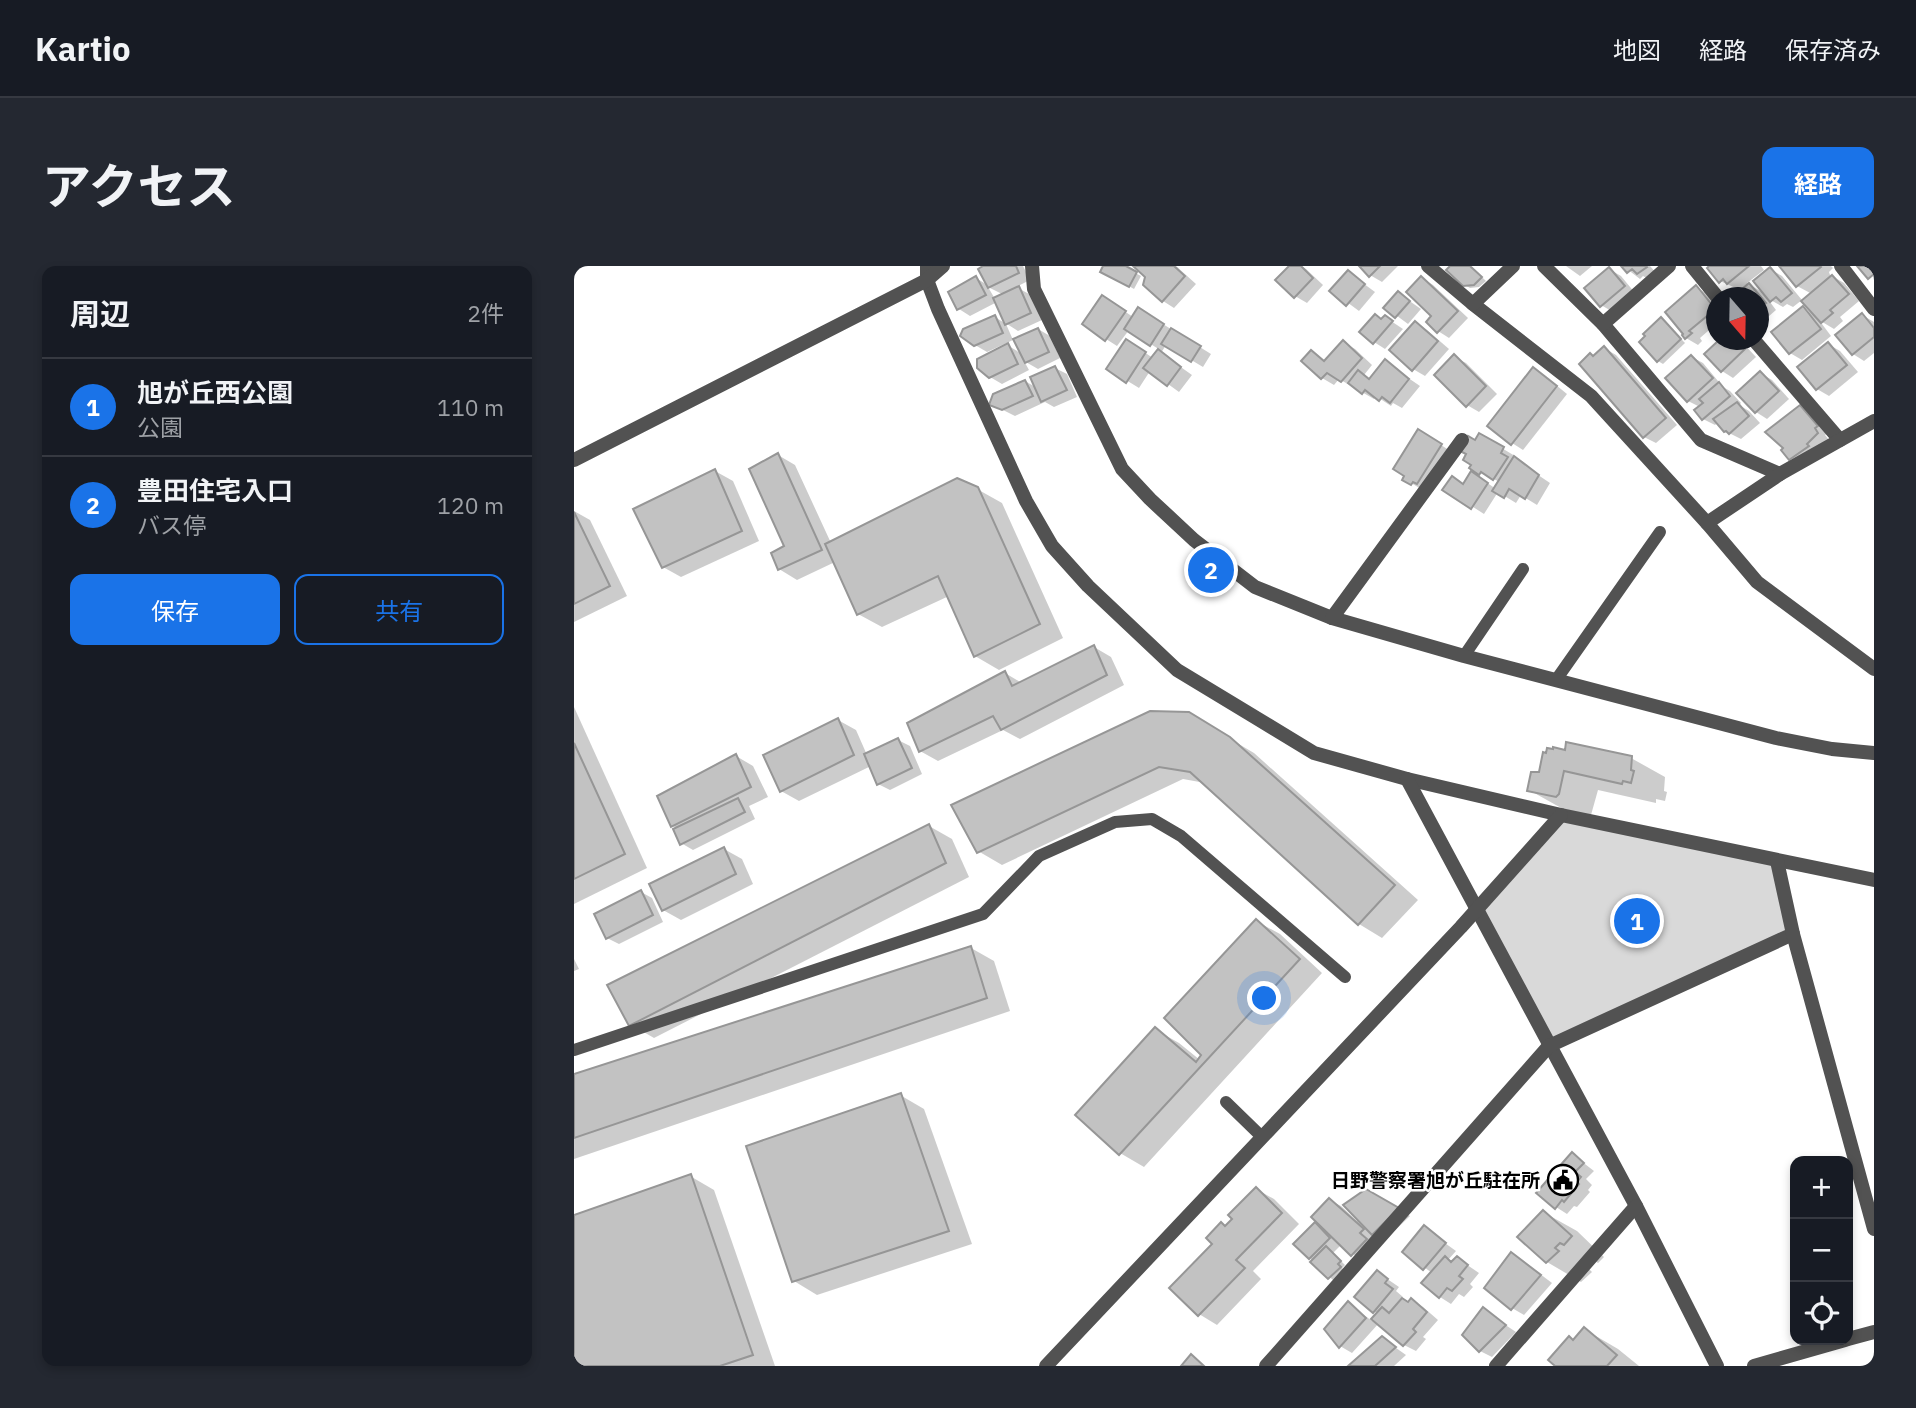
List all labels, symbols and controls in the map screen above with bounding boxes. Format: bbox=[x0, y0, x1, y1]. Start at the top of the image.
text: Kartio bbox=[35, 27, 131, 70]
text: 地図 bbox=[1613, 34, 1661, 66]
text: 経路 bbox=[1699, 34, 1747, 66]
text: 保存済み bbox=[1785, 34, 1881, 66]
button: 経路 bbox=[1762, 147, 1874, 218]
text: アクセス bbox=[42, 154, 236, 217]
north arrow bbox=[1706, 287, 1769, 350]
text: 周辺 bbox=[70, 294, 130, 333]
text: 2件 bbox=[467, 298, 504, 328]
text: 旭が丘西公園 bbox=[137, 375, 293, 409]
text: 1 bbox=[86, 392, 100, 422]
text: 110 m bbox=[437, 392, 504, 422]
text: 公園 bbox=[137, 412, 183, 442]
text: 豊田住宅入口 bbox=[137, 473, 293, 507]
text: 2 bbox=[86, 490, 100, 520]
text: 120 m bbox=[437, 490, 504, 520]
text: バス停 bbox=[137, 510, 206, 540]
pin: 2 bbox=[1188, 544, 1234, 596]
button: 保存 bbox=[70, 574, 280, 645]
button: 共有 bbox=[294, 574, 504, 645]
pin: 1 bbox=[1614, 895, 1660, 947]
your location bbox=[1247, 981, 1281, 1015]
map controls bbox=[1790, 1156, 1853, 1345]
button: + bbox=[1790, 1156, 1853, 1219]
public building icon: 日野警察署旭が丘駐在所 bbox=[1546, 1163, 1580, 1197]
place label: 日野警察署旭が丘駐在所 bbox=[1331, 1168, 1540, 1192]
button: − bbox=[1790, 1219, 1853, 1282]
button: locate bbox=[1790, 1282, 1853, 1345]

